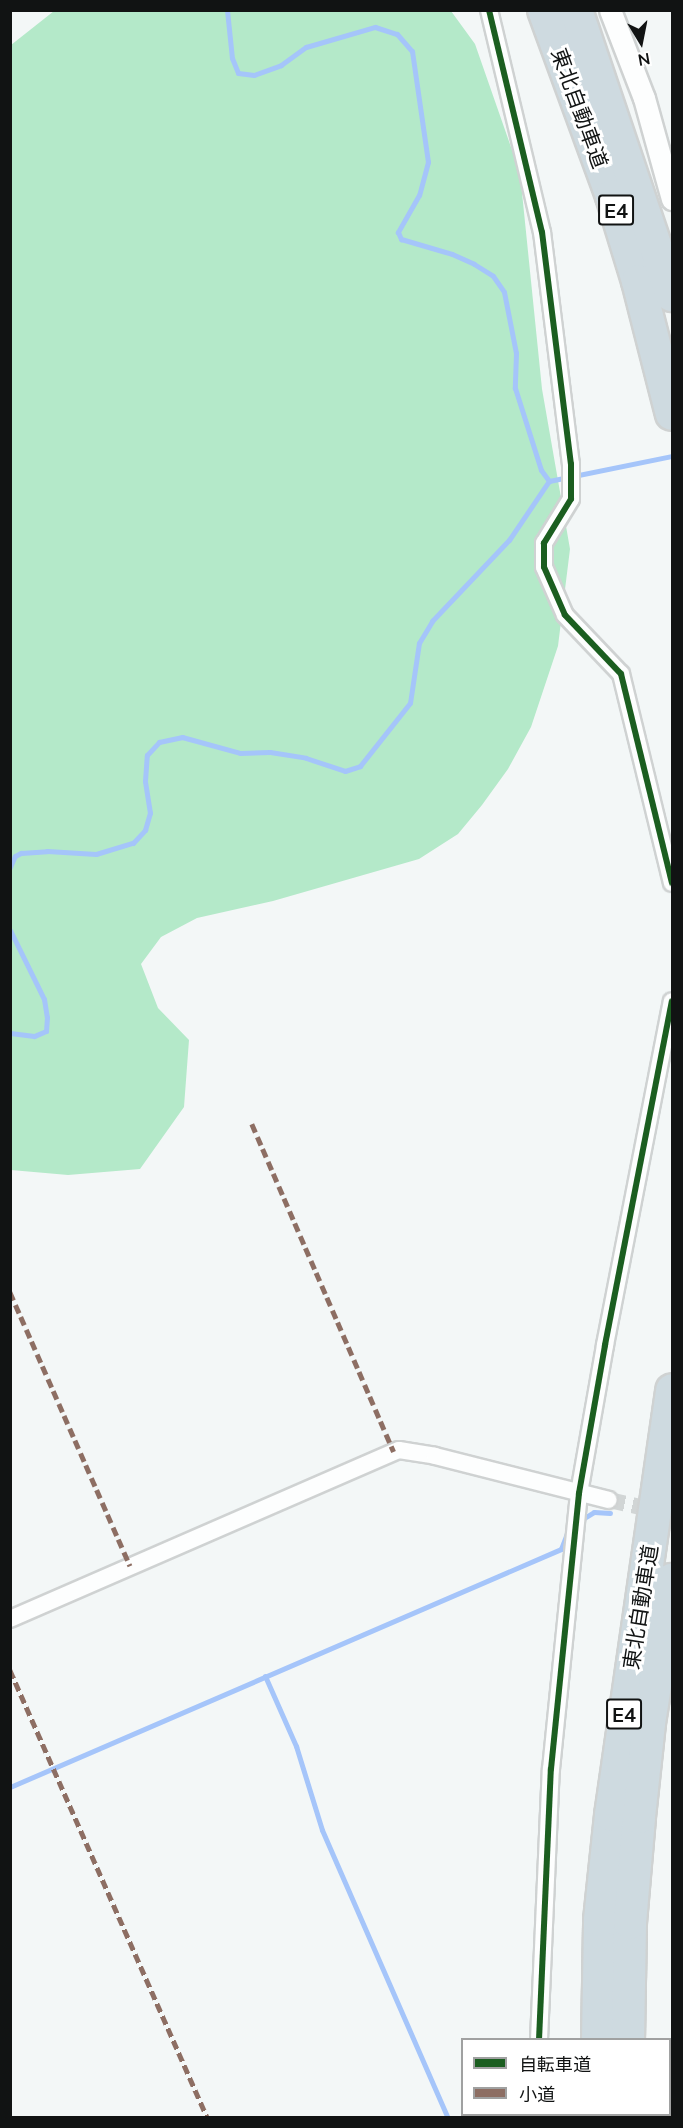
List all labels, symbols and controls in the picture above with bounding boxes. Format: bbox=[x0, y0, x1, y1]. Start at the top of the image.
north arrow bbox=[611, 12, 671, 72]
street label: 東北自動車道 bbox=[547, 44, 613, 172]
text: N bbox=[636, 49, 652, 71]
road number: E4 bbox=[598, 193, 634, 227]
street label: 東北自動車道 bbox=[618, 1543, 662, 1671]
road number: E4 bbox=[606, 1697, 642, 1731]
legend bbox=[461, 2038, 671, 2116]
text: 自転車道 bbox=[519, 2053, 591, 2076]
text: 小道 bbox=[519, 2083, 555, 2106]

